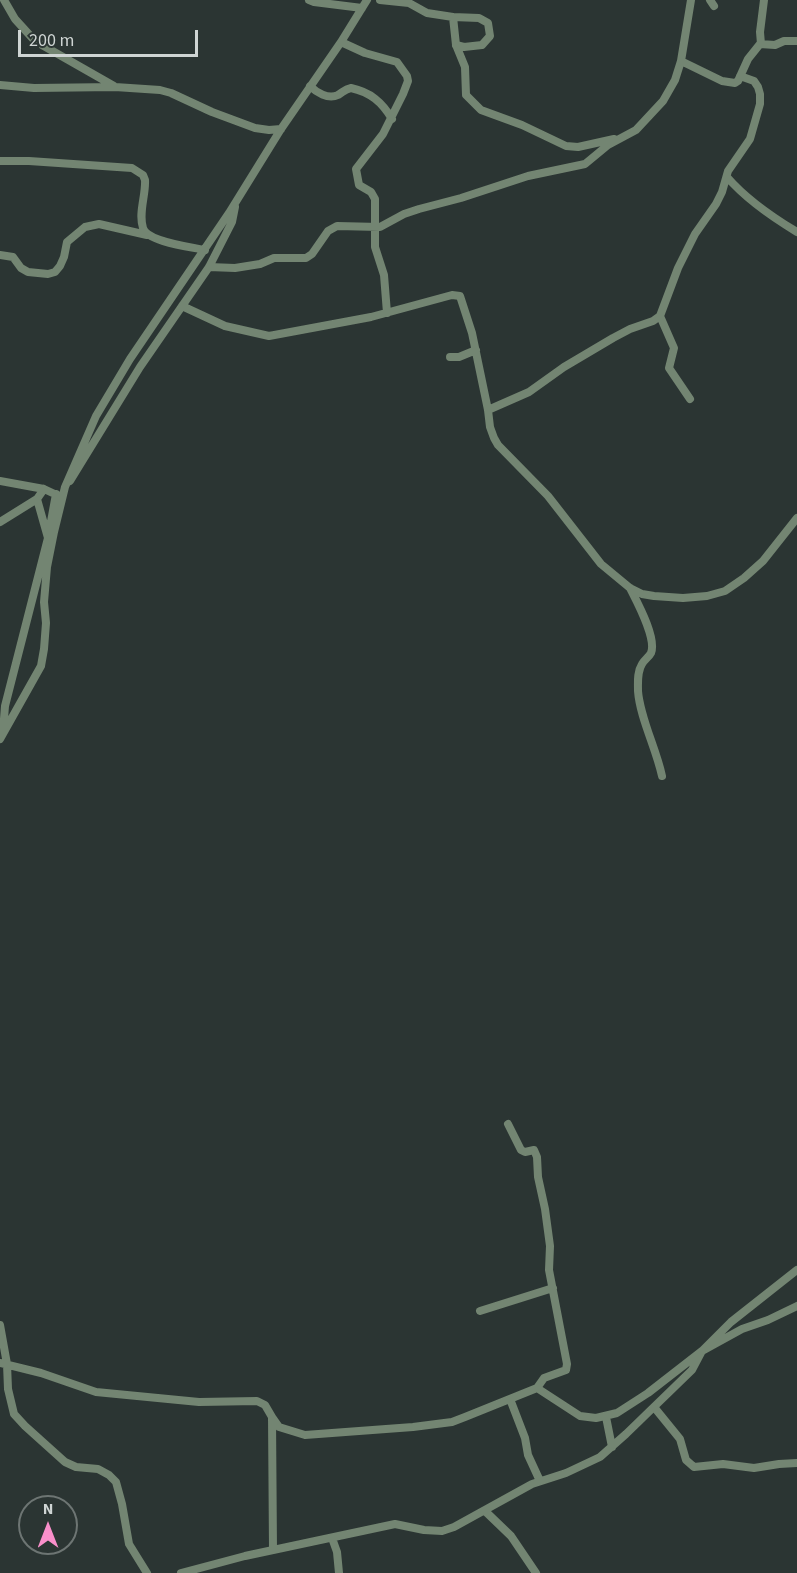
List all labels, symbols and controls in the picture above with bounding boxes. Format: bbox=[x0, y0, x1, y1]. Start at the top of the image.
scale bar bbox=[21, 18, 201, 56]
text: 200 m bbox=[29, 28, 74, 53]
north arrow bbox=[18, 1495, 78, 1555]
text: N bbox=[43, 1498, 53, 1520]

